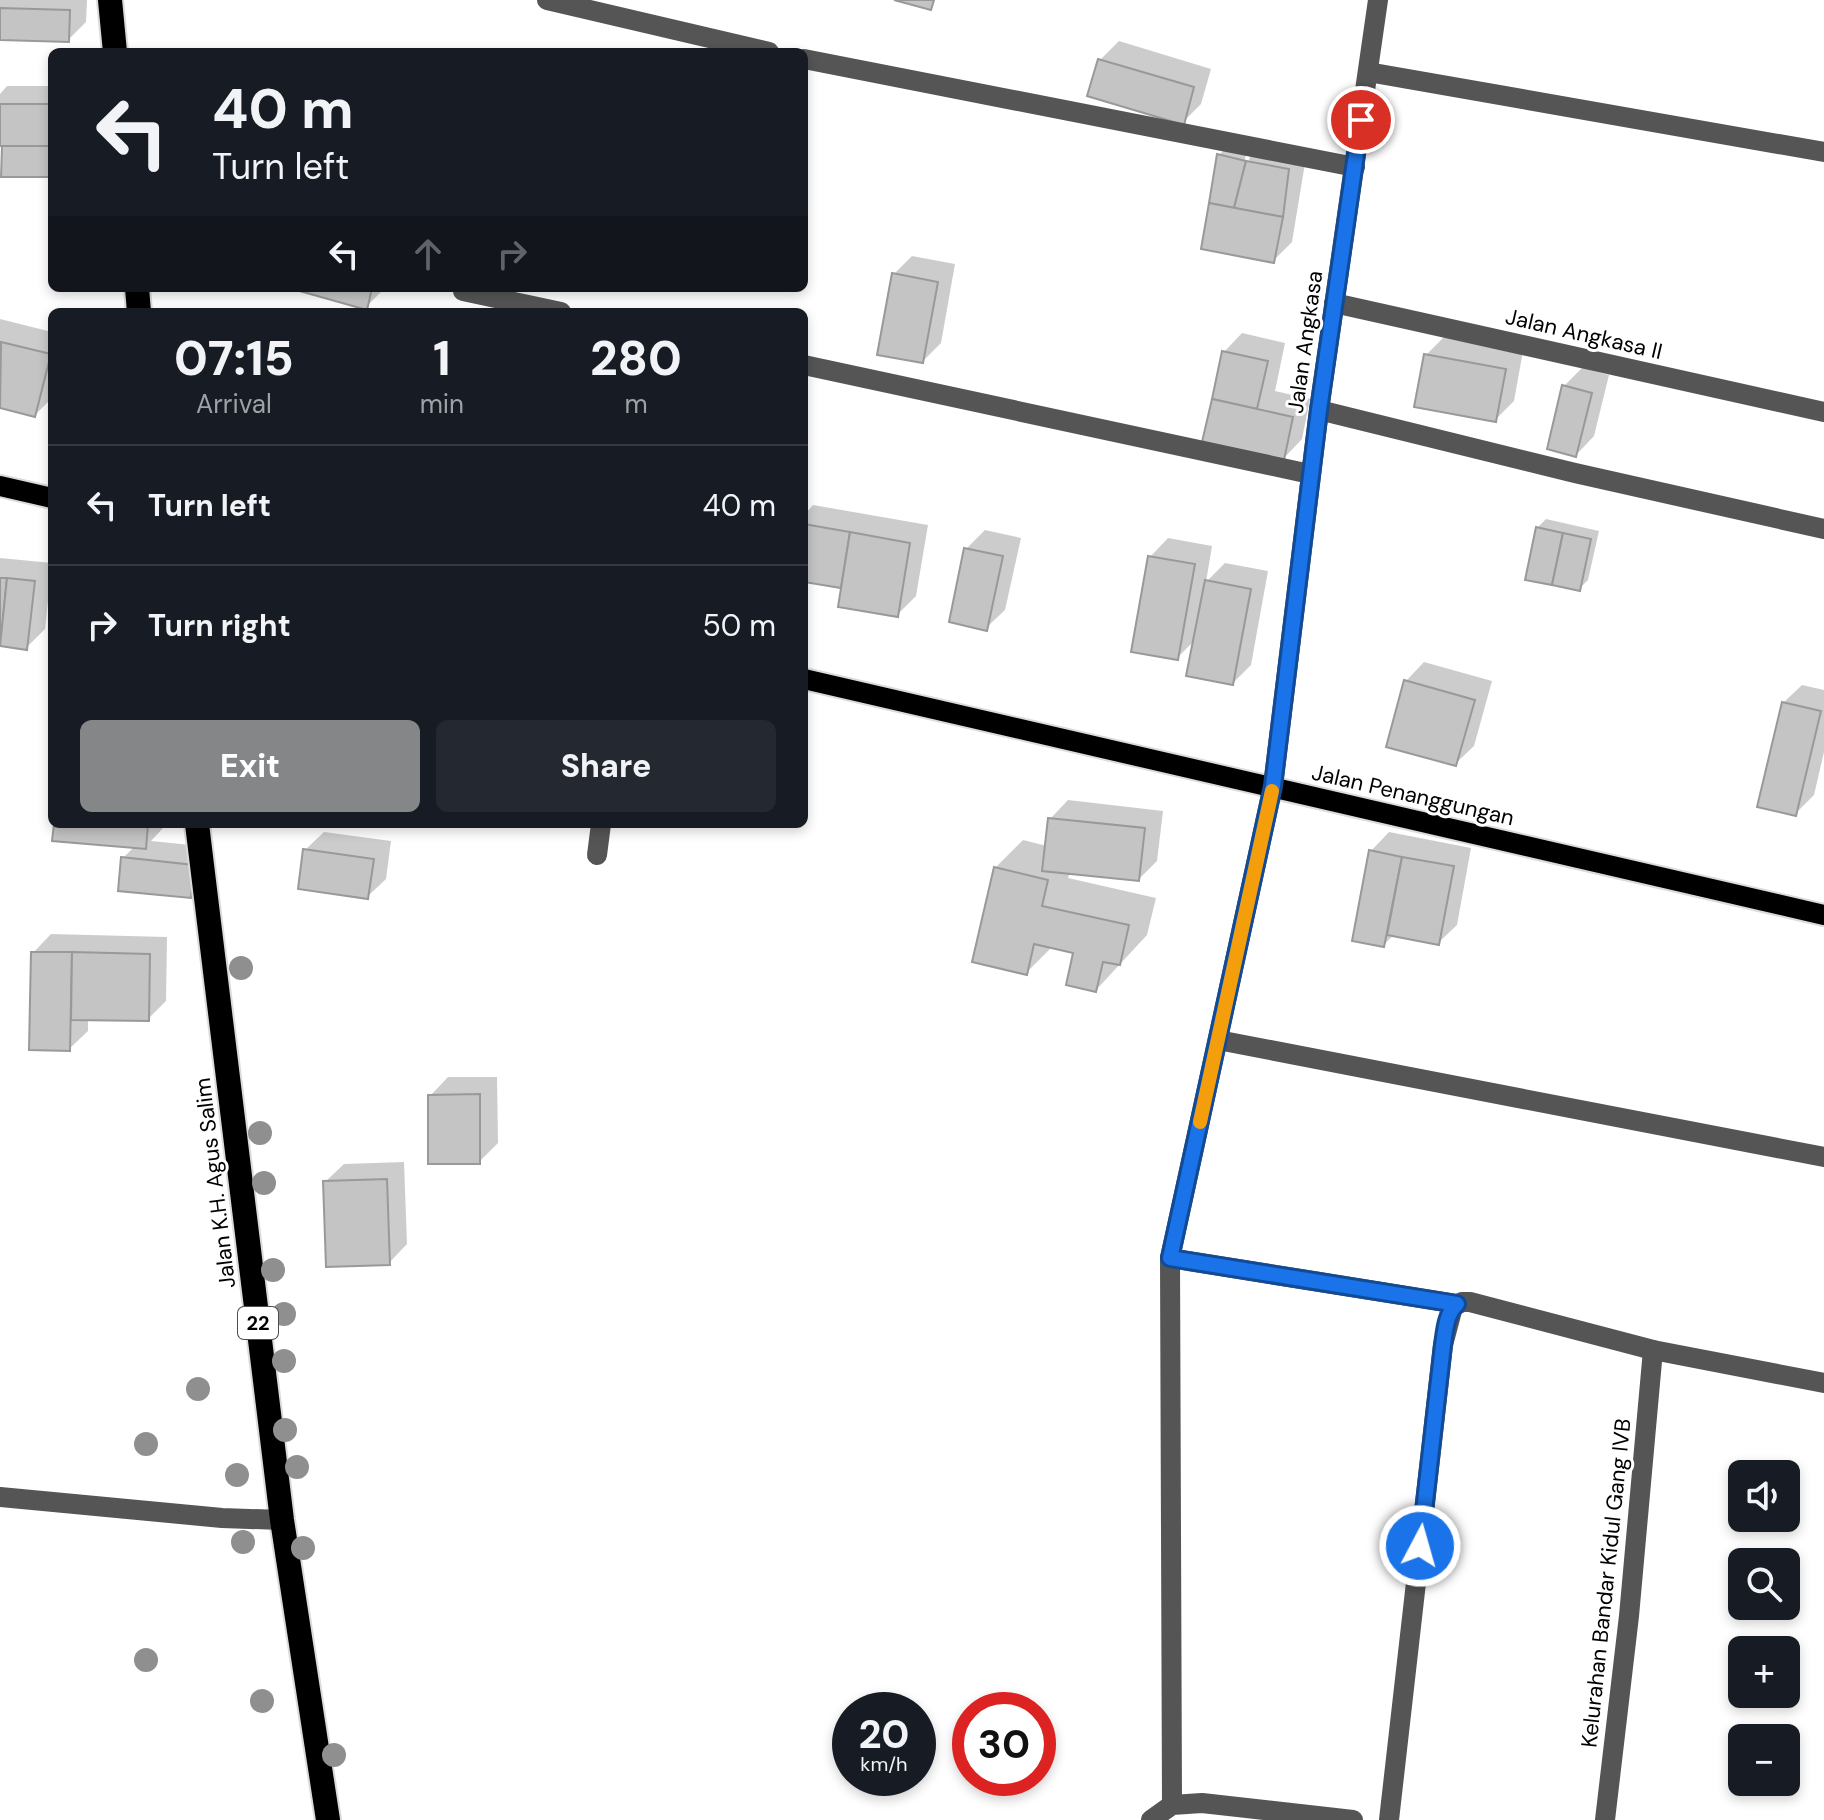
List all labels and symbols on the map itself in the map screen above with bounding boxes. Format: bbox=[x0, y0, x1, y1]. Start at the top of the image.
pin bbox=[1327, 86, 1395, 154]
street label: Jalan Angkasa bbox=[1281, 269, 1329, 415]
street label: Jalan Angkasa II bbox=[1503, 302, 1665, 366]
street label: Jalan Penanggungan bbox=[1309, 758, 1517, 832]
street label: Jalan K.H. Agus Salim bbox=[188, 1076, 242, 1290]
road number: 22 bbox=[238, 1307, 278, 1339]
street label: Kelurahan Bandar Kidul Gang IVB bbox=[1574, 1417, 1638, 1749]
position arrow bbox=[1378, 1504, 1462, 1588]
speed limit sign: 30 bbox=[952, 1692, 1056, 1796]

